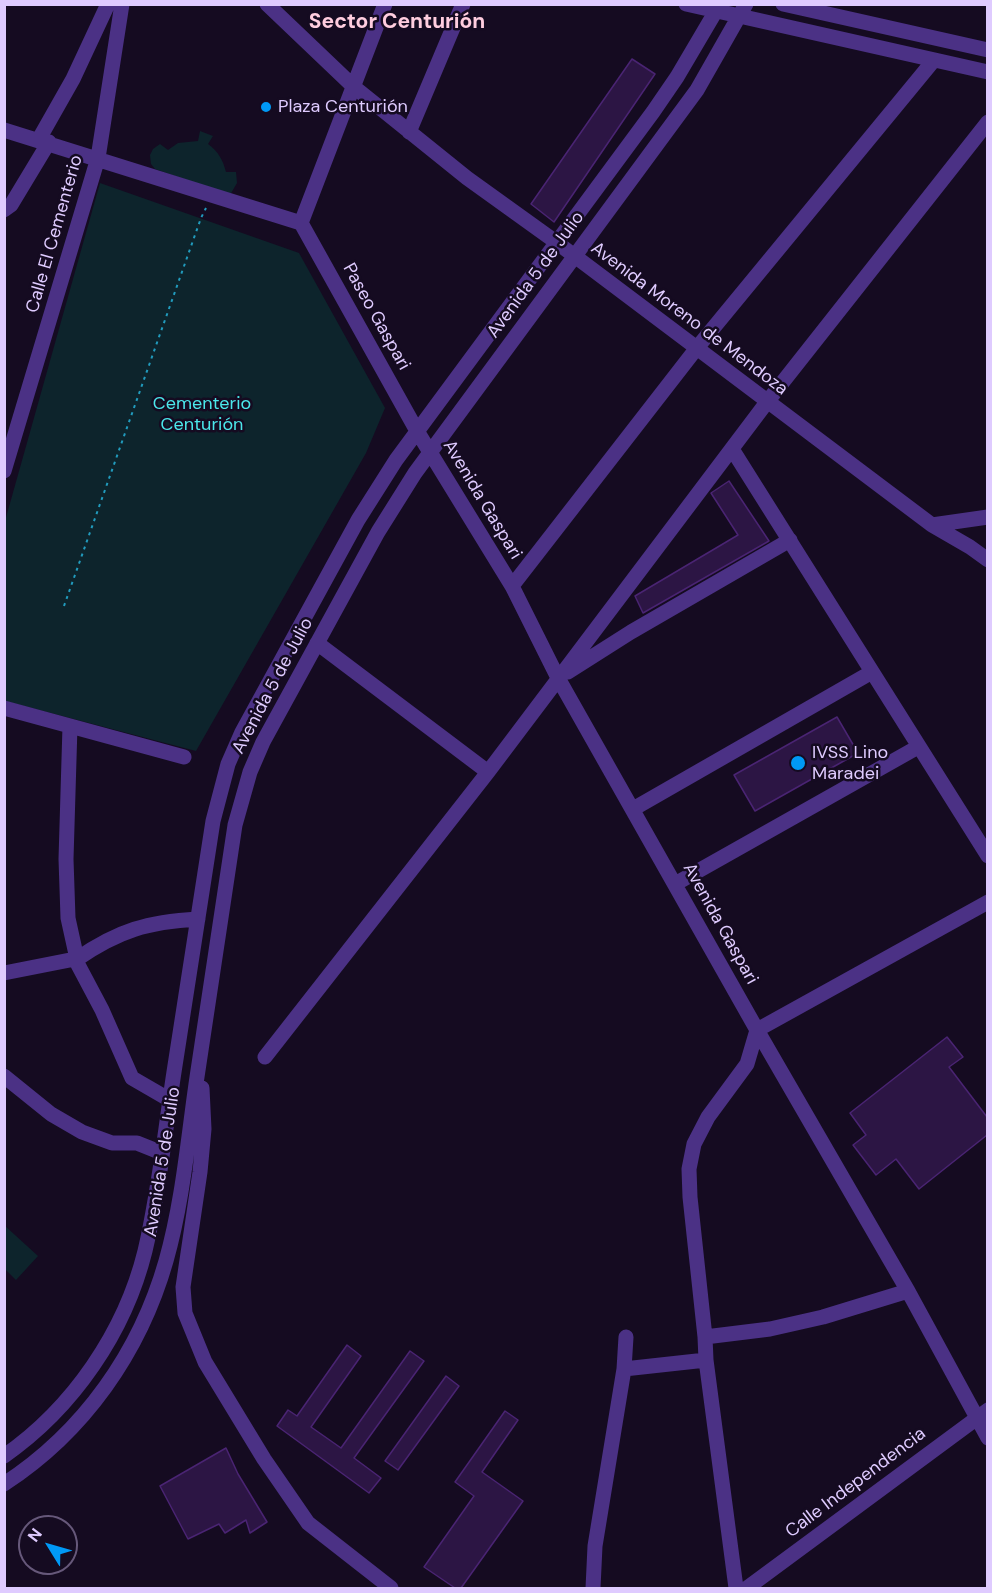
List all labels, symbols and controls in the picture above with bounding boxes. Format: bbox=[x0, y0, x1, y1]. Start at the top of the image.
district label: Sector Centurión bbox=[309, 9, 485, 35]
place label: Plaza Centurión bbox=[278, 96, 408, 118]
marker: Plaza Centurión bbox=[259, 100, 273, 114]
street label: Calle El Cementerio bbox=[22, 153, 88, 315]
street label: Avenida 5 de Julio bbox=[483, 207, 589, 343]
street label: Avenida Moreno de Mendoza bbox=[586, 238, 792, 400]
street label: Paseo Gaspari bbox=[338, 260, 414, 374]
park label: Cementerio Centurión bbox=[153, 393, 251, 436]
street label: Avenida Gaspari bbox=[438, 436, 526, 564]
street label: Avenida 5 de Julio bbox=[228, 614, 318, 758]
place label: IVSS Lino Maradei bbox=[812, 742, 888, 784]
marker: IVSS Lino Maradei bbox=[789, 754, 807, 772]
street label: Avenida Gaspari bbox=[678, 860, 762, 988]
street label: Avenida 5 de Julio bbox=[141, 1086, 185, 1238]
street label: Calle Independencia bbox=[782, 1423, 930, 1543]
north arrow bbox=[18, 1515, 78, 1575]
text: N bbox=[23, 1524, 47, 1546]

